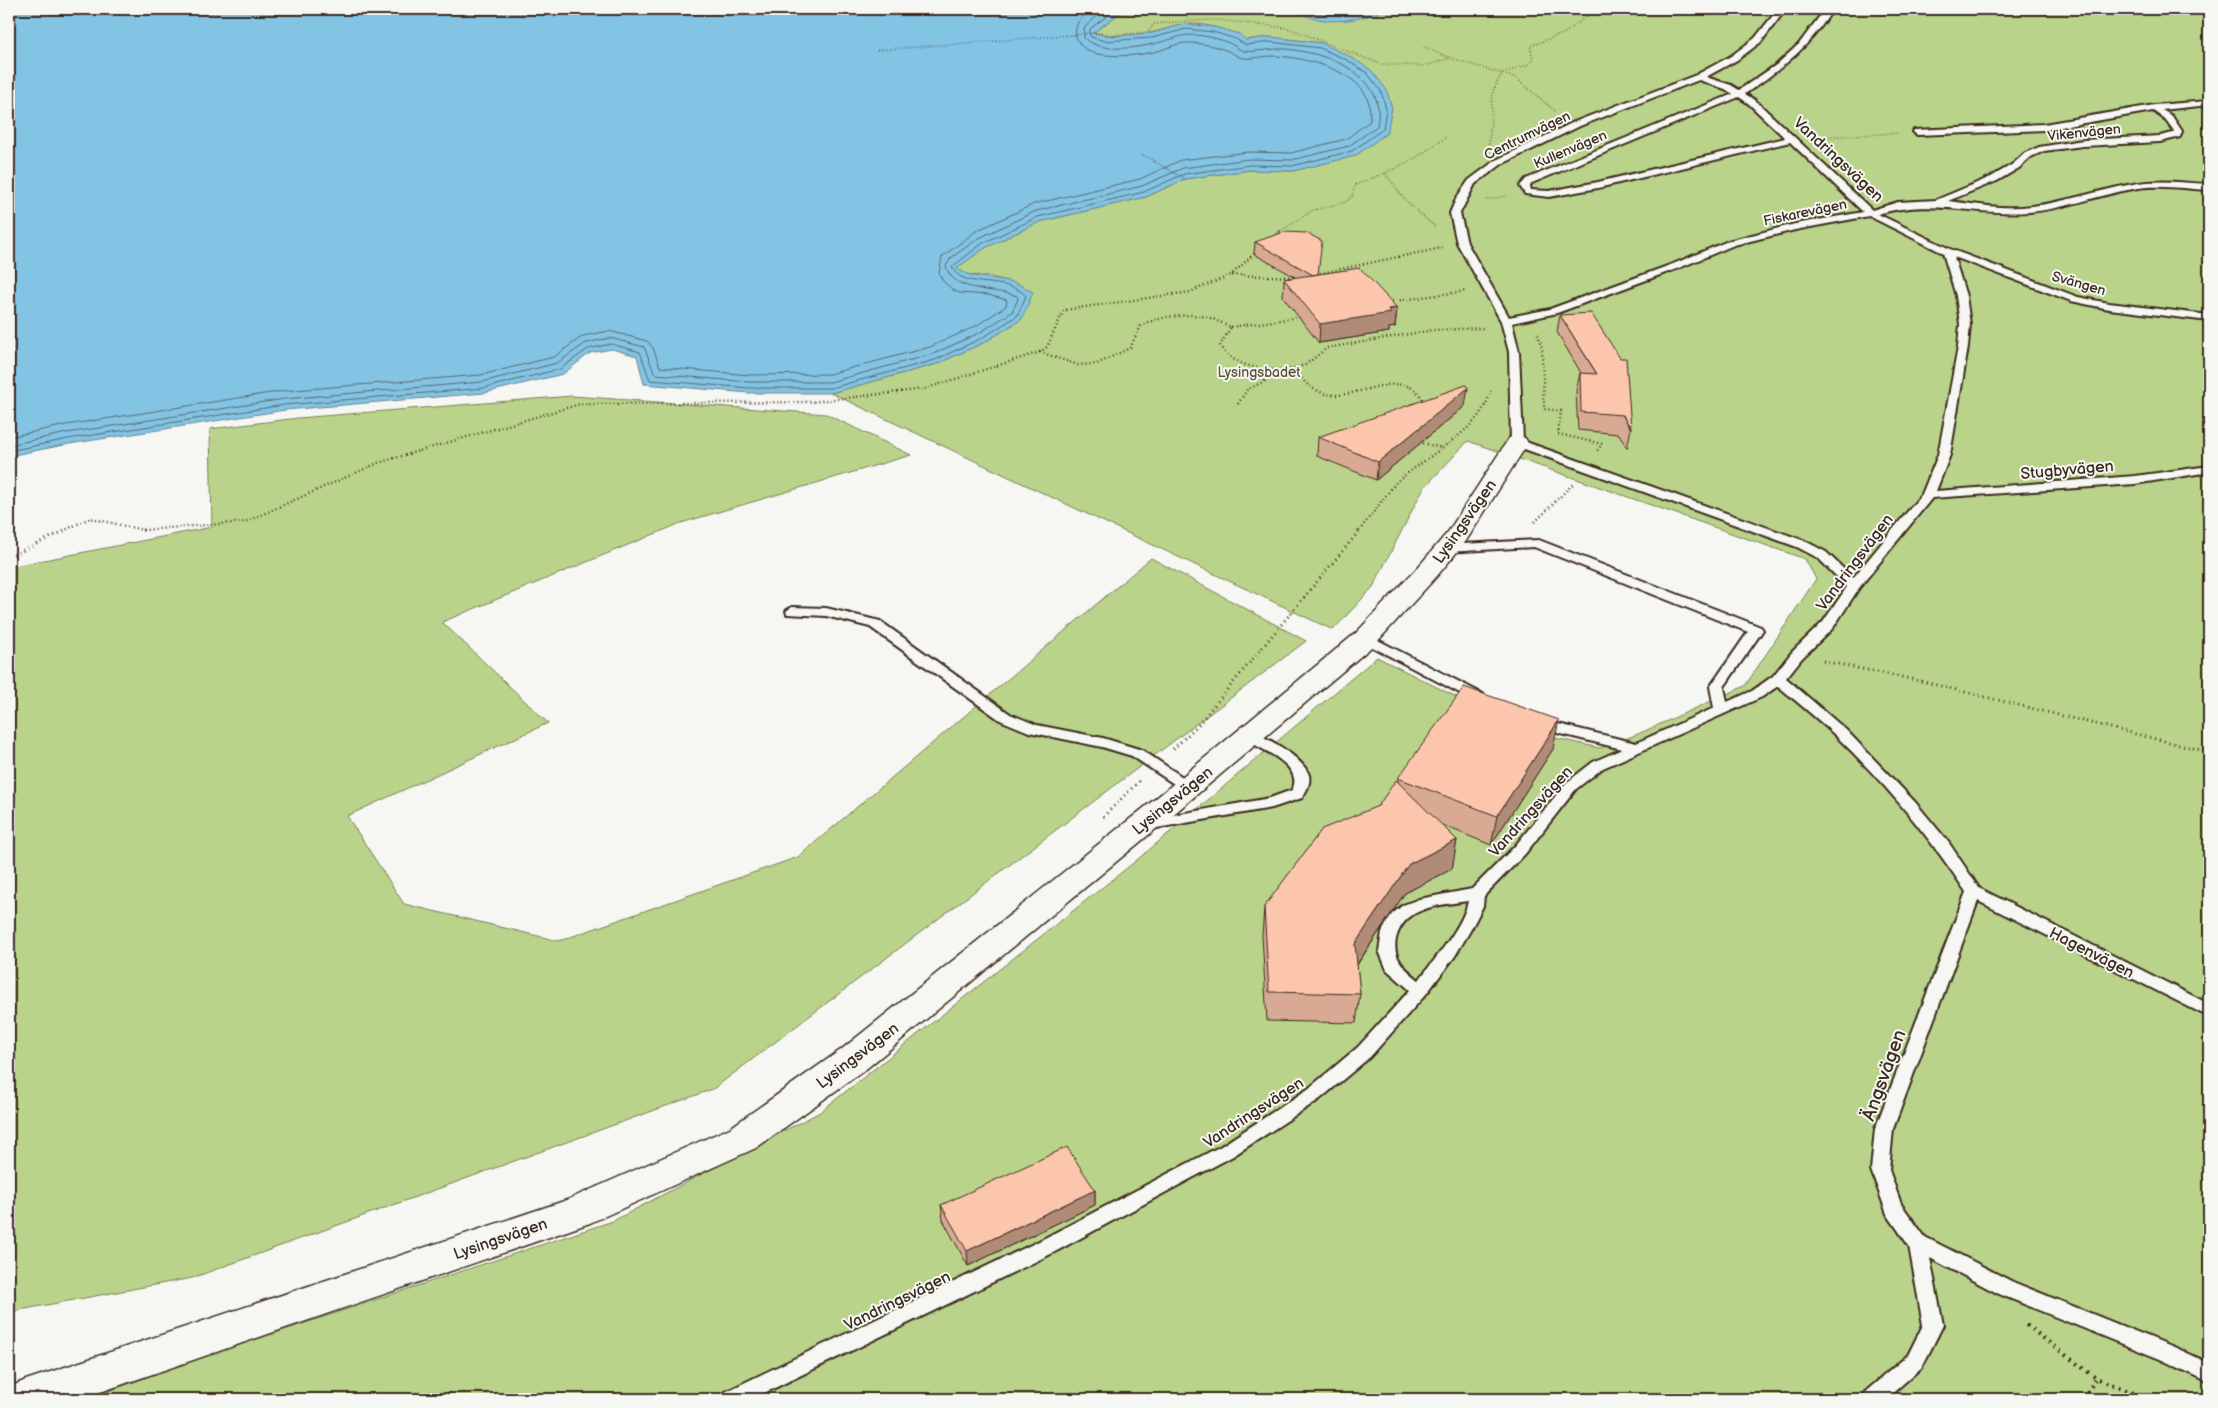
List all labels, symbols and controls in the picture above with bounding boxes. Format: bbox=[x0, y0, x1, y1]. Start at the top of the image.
street label: Centrumvägen bbox=[1481, 107, 1573, 164]
street label: Vandringsvägen bbox=[1789, 114, 1887, 207]
street label: Vikenvägen bbox=[2047, 120, 2122, 145]
street label: Kullenvägen bbox=[1531, 126, 1609, 172]
street label: Fiskarevägen bbox=[1762, 195, 1848, 230]
street label: Svängen bbox=[2050, 268, 2108, 299]
park label: Lysingsbadet bbox=[1217, 364, 1301, 381]
street label: Stugbyvägen bbox=[2020, 457, 2114, 484]
street label: Lysingsvägen bbox=[1429, 476, 1501, 567]
street label: Vandringsvägen bbox=[1813, 511, 1898, 615]
street label: Lysingsvägen bbox=[1129, 763, 1217, 839]
street label: Vandringsvägen bbox=[1485, 763, 1577, 861]
street label: Hagenvägen bbox=[2046, 924, 2137, 983]
street label: Lysingsvägen bbox=[813, 1019, 903, 1093]
street label: Ängsvägen bbox=[1857, 1027, 1912, 1124]
street label: Vandringsvägen bbox=[1200, 1074, 1308, 1153]
street label: Lysingsvägen bbox=[451, 1215, 550, 1264]
street label: Vandringsvägen bbox=[841, 1267, 954, 1335]

